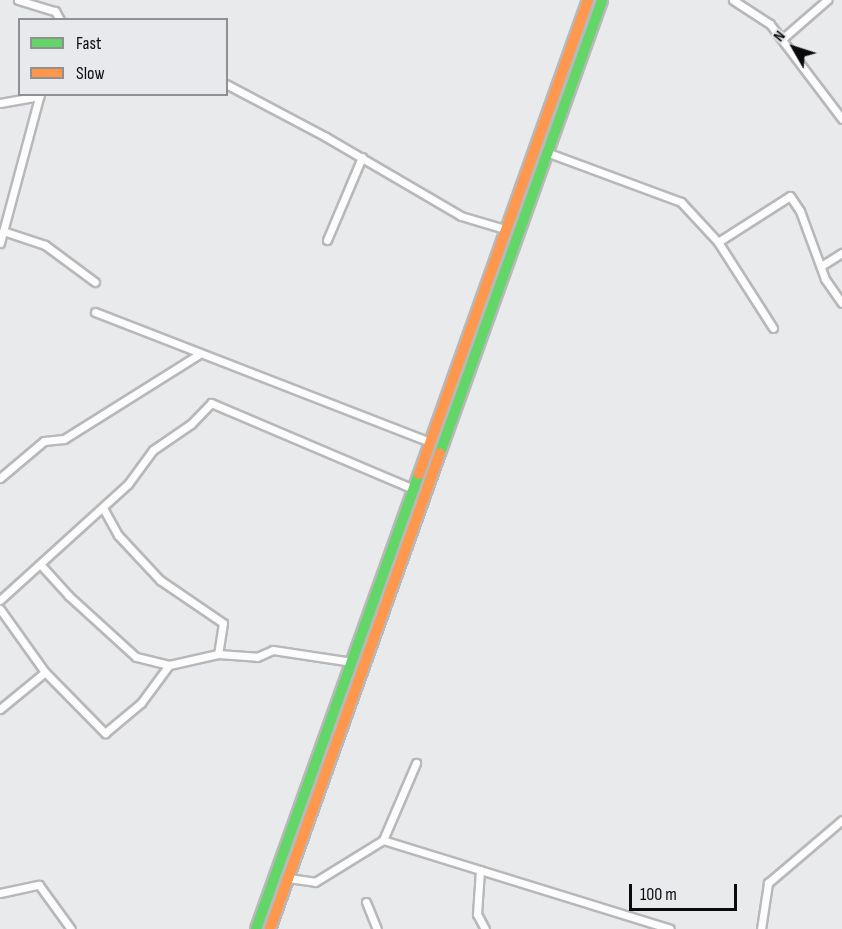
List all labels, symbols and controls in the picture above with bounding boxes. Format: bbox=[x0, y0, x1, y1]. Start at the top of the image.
legend bbox=[18, 18, 228, 96]
north arrow bbox=[764, 18, 824, 78]
text: N bbox=[770, 27, 790, 46]
text: Fast bbox=[76, 33, 101, 54]
text: Slow bbox=[76, 63, 105, 84]
scale bar bbox=[632, 872, 740, 910]
text: 100 m bbox=[640, 884, 677, 905]

